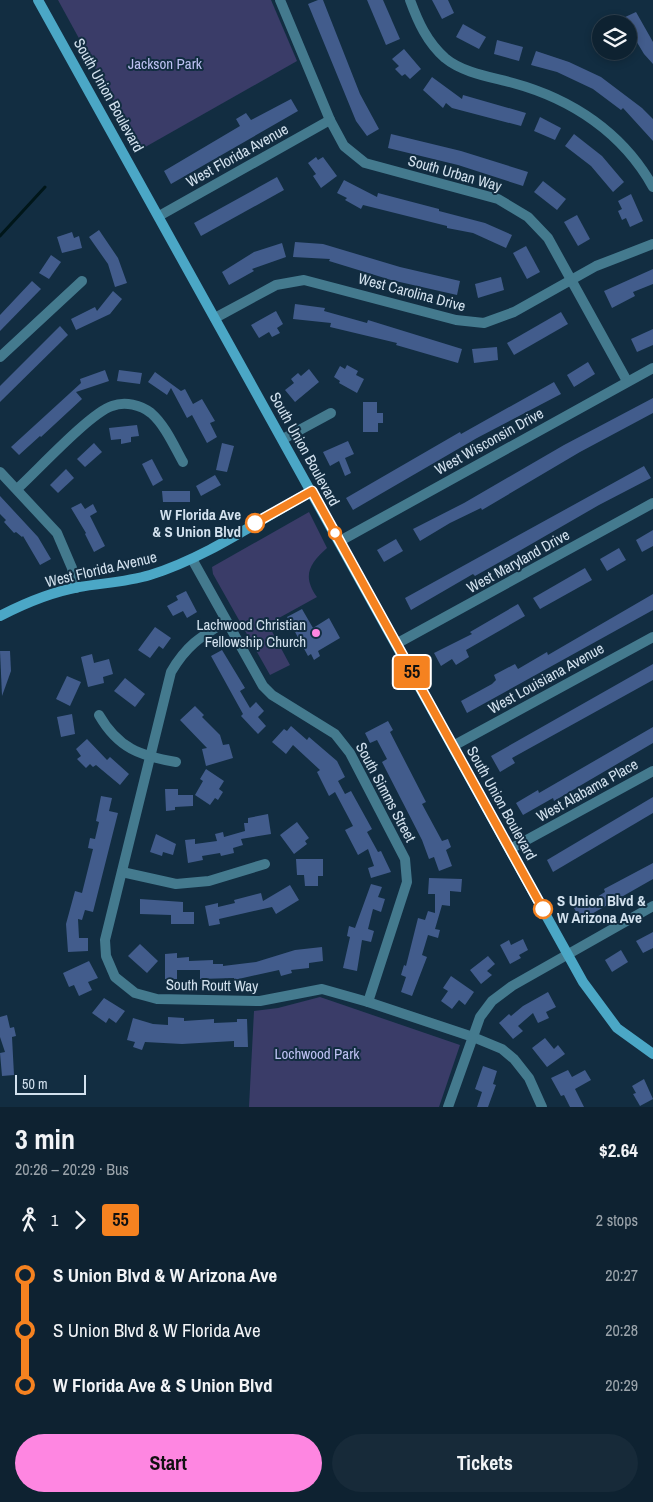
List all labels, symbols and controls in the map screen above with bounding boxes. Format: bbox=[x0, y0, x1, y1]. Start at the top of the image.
map controls bbox=[592, 15, 637, 60]
button: layers bbox=[592, 15, 637, 60]
street label: South Union Boulevard bbox=[69, 34, 149, 156]
park label: Jackson Park bbox=[128, 53, 203, 74]
street label: West Florida Avenue bbox=[182, 118, 292, 192]
street label: South Urban Way bbox=[406, 150, 505, 197]
street label: West Carolina Drive bbox=[356, 268, 468, 316]
street label: South Union Boulevard bbox=[265, 388, 345, 510]
street label: West Wisconsin Drive bbox=[431, 402, 547, 480]
place label: W Florida Ave & S Union Blvd bbox=[152, 504, 241, 542]
marker: W Florida Ave & S Union Blvd bbox=[245, 513, 265, 533]
street label: West Maryland Drive bbox=[463, 524, 573, 598]
unlabelled marker bbox=[328, 526, 342, 540]
street label: West Florida Avenue bbox=[43, 546, 159, 592]
place label: Lachwood Christian Fellowship Church bbox=[197, 614, 306, 652]
marker: Lachwood Christian Fellowship Church bbox=[310, 627, 322, 639]
street label: West Louisiana Avenue bbox=[484, 637, 608, 719]
line badge: 55 bbox=[390, 656, 434, 688]
text: 55 bbox=[404, 659, 420, 684]
street label: South Simms Street bbox=[351, 738, 421, 846]
street label: South Union Boulevard bbox=[462, 742, 542, 864]
street label: West Alabama Place bbox=[532, 753, 642, 827]
place label: S Union Blvd & W Arizona Ave bbox=[557, 890, 646, 928]
marker: S Union Blvd & W Arizona Ave bbox=[533, 899, 553, 919]
street label: South Routt Way bbox=[166, 974, 259, 996]
park label: Lochwood Park bbox=[275, 1043, 360, 1064]
scale bar bbox=[15, 1072, 86, 1095]
text: 50 m bbox=[22, 1075, 48, 1093]
text: 3 min bbox=[15, 1120, 75, 1158]
text: $2.64 bbox=[599, 1137, 638, 1163]
text: 20:26 – 20:29 · Bus bbox=[15, 1158, 129, 1180]
icon: walk bbox=[15, 1206, 43, 1234]
icon: forward bbox=[66, 1206, 94, 1234]
text: 55 bbox=[112, 1207, 129, 1232]
text: 1 bbox=[51, 1209, 58, 1231]
text: 2 stops bbox=[596, 1209, 638, 1231]
text: S Union Blvd & W Arizona Ave bbox=[53, 1262, 277, 1288]
text: 20:27 bbox=[605, 1264, 638, 1286]
text: S Union Blvd & W Florida Ave bbox=[53, 1317, 261, 1343]
text: 20:28 bbox=[605, 1319, 638, 1341]
text: W Florida Ave & S Union Blvd bbox=[53, 1372, 273, 1398]
text: 20:29 bbox=[605, 1374, 638, 1396]
button: Start bbox=[15, 1434, 322, 1492]
button: Tickets bbox=[332, 1434, 638, 1492]

